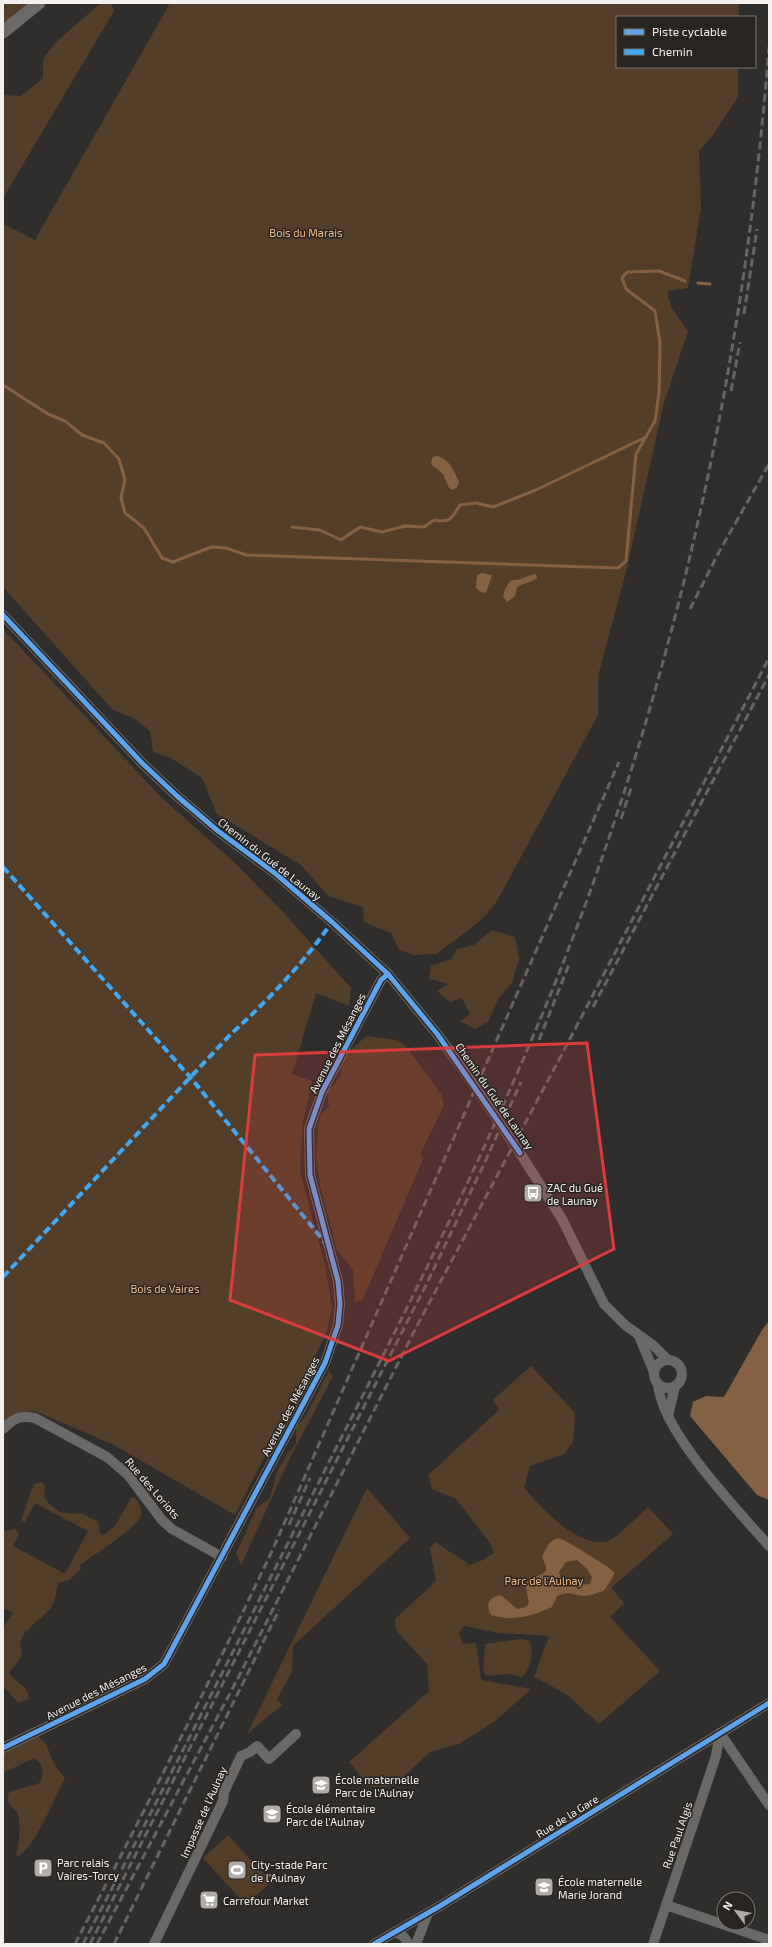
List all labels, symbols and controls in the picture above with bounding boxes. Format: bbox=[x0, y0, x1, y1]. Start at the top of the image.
legend bbox=[616, 16, 756, 68]
text: Piste cyclable bbox=[652, 24, 727, 38]
text: Chemin bbox=[652, 44, 693, 58]
park label: Bois du Marais bbox=[269, 226, 343, 239]
street label: Chemin du Gué de Launay bbox=[216, 815, 324, 903]
street label: Avenue des Mésanges bbox=[306, 990, 368, 1095]
street label: Chemin du Gué de Launay bbox=[453, 1040, 537, 1152]
place label: ZAC du Gué de Launay bbox=[547, 1181, 603, 1207]
bus stop icon: ZAC du Gué de Launay bbox=[522, 1182, 544, 1204]
park label: Bois de Vaires bbox=[130, 1282, 200, 1295]
street label: Avenue des Mésanges bbox=[258, 1354, 322, 1458]
street label: Rue des Loriots bbox=[123, 1455, 183, 1522]
park label: Parc de l'Aulnay bbox=[505, 1574, 584, 1587]
street label: Avenue des Mésanges bbox=[44, 1660, 149, 1722]
street label: Impasse de l'Aulnay bbox=[177, 1764, 229, 1860]
place label: École maternelle Parc de l'Aulnay bbox=[335, 1773, 419, 1799]
school or university icon: École maternelle Parc de l'Aulnay bbox=[310, 1774, 332, 1796]
street label: Rue de la Gare bbox=[533, 1792, 601, 1840]
street label: Rue Paul Algis bbox=[659, 1799, 695, 1870]
place label: École élémentaire Parc de l'Aulnay bbox=[286, 1802, 376, 1828]
school or university icon: École élémentaire Parc de l'Aulnay bbox=[261, 1803, 283, 1825]
place label: Parc relais Vaires-Torcy bbox=[57, 1856, 119, 1882]
parking icon: Parc relais Vaires-Torcy bbox=[32, 1857, 54, 1879]
place label: City-stade Parc de l'Aulnay bbox=[251, 1858, 328, 1884]
sports icon: City-stade Parc de l'Aulnay bbox=[226, 1859, 248, 1881]
place label: École maternelle Marie Jorand bbox=[558, 1875, 642, 1901]
school or university icon: École maternelle Marie Jorand bbox=[533, 1876, 555, 1898]
supermarket icon: Carrefour Market bbox=[198, 1889, 220, 1911]
north arrow bbox=[716, 1891, 756, 1931]
place label: Carrefour Market bbox=[223, 1894, 309, 1907]
text: N bbox=[719, 1899, 735, 1912]

